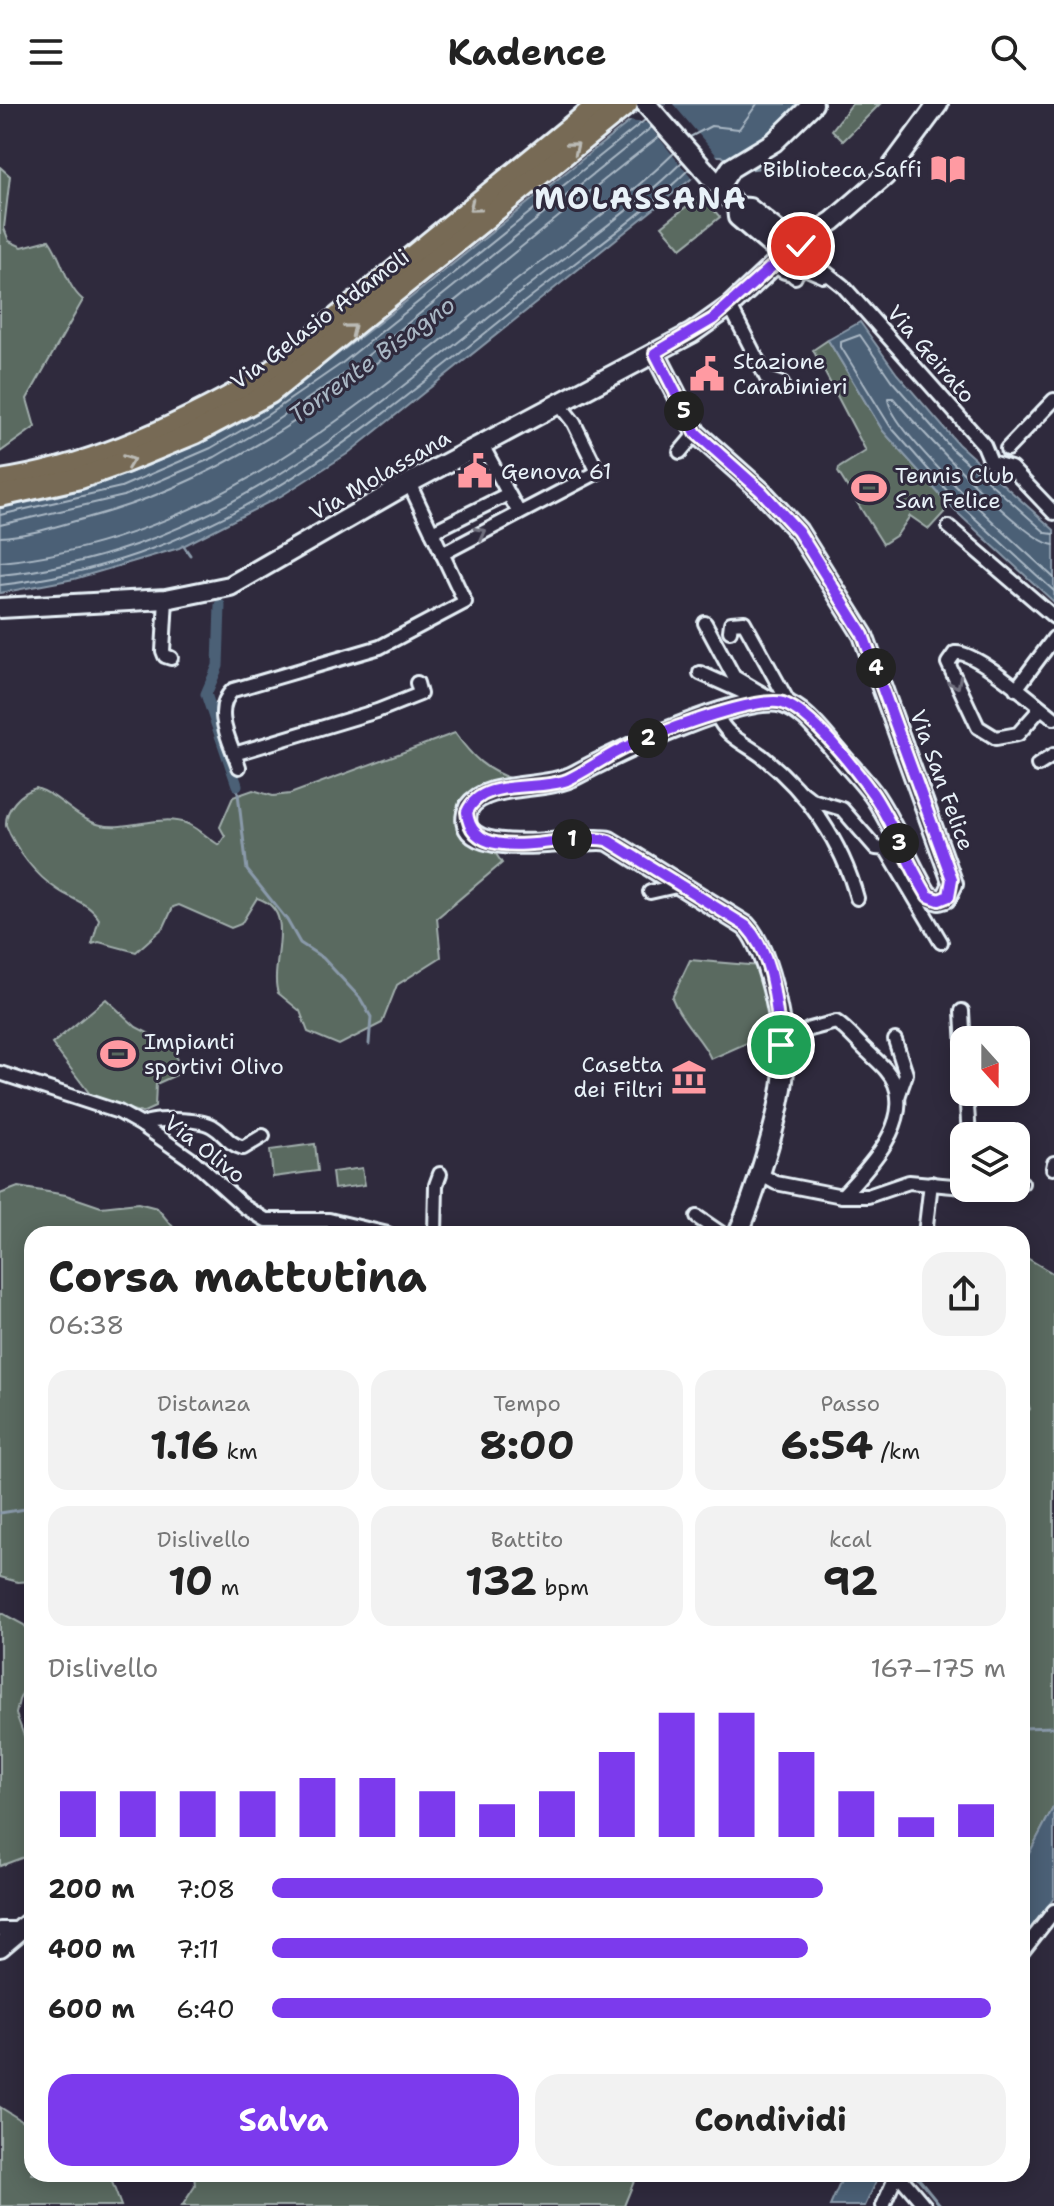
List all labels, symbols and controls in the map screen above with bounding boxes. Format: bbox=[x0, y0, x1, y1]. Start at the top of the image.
text: Kadence bbox=[447, 28, 607, 77]
icon: menu bbox=[24, 30, 68, 74]
icon: search bbox=[986, 30, 1030, 74]
one-way arrow bbox=[565, 142, 579, 157]
library icon: Biblioteca Saffi bbox=[929, 150, 967, 188]
place label: Biblioteca Saffi bbox=[763, 155, 922, 184]
district label: MOLASSANA bbox=[534, 178, 748, 219]
one-way arrow bbox=[468, 197, 483, 211]
pin bbox=[767, 212, 835, 280]
icon: check bbox=[779, 224, 823, 268]
street label: Via Gelasio Adamoli bbox=[225, 242, 415, 396]
water label: Torrente Bisagno bbox=[282, 289, 462, 431]
street label: Via Geirato bbox=[880, 299, 982, 409]
one-way arrow bbox=[342, 324, 356, 339]
place label: Stazione Carabinieri bbox=[733, 347, 848, 401]
public building icon: Stazione Carabinieri bbox=[688, 355, 726, 393]
pin: 5 bbox=[664, 391, 704, 431]
text: 5 bbox=[677, 396, 691, 425]
street label: Via Molassana bbox=[304, 423, 456, 527]
public building icon: Genova 61 bbox=[456, 452, 494, 490]
one-way arrow bbox=[121, 454, 135, 471]
place label: Genova 61 bbox=[501, 457, 612, 486]
place label: Tennis Club San Felice bbox=[895, 461, 1014, 515]
sports icon: Tennis Club San Felice bbox=[850, 469, 888, 507]
one-way arrow bbox=[472, 528, 487, 543]
pin: 4 bbox=[856, 648, 896, 688]
text: 4 bbox=[868, 653, 884, 682]
one-way arrow bbox=[946, 674, 962, 689]
street label: Via San Felice bbox=[903, 706, 981, 854]
pin: 2 bbox=[628, 718, 668, 758]
text: 2 bbox=[640, 723, 656, 752]
pin: 1 bbox=[552, 819, 592, 859]
pin: 3 bbox=[879, 823, 919, 863]
text: 1 bbox=[567, 824, 577, 853]
text: 3 bbox=[891, 828, 907, 857]
pin bbox=[747, 1011, 815, 1079]
icon: arrive bbox=[759, 1023, 803, 1067]
north arrow bbox=[950, 1026, 1030, 1106]
map controls bbox=[950, 1026, 1030, 1202]
place label: Impianti sportivi Olivo bbox=[144, 1027, 284, 1081]
sports icon: Impianti sportivi Olivo bbox=[99, 1035, 137, 1073]
place label: Casetta dei Filtri bbox=[574, 1050, 663, 1104]
museum icon: Casetta dei Filtri bbox=[670, 1058, 708, 1096]
street label: Via Olivo bbox=[158, 1108, 252, 1190]
button: layers bbox=[950, 1122, 1030, 1202]
text: Corsa mattutina bbox=[48, 1247, 427, 1306]
button: share bbox=[922, 1252, 1006, 1336]
text: 06:38 bbox=[48, 1307, 124, 1342]
text: Distanza bbox=[157, 1389, 250, 1418]
text: Tempo bbox=[493, 1389, 561, 1418]
text: Passo bbox=[821, 1389, 880, 1418]
text: 1.16 bbox=[150, 1418, 219, 1472]
text: 8:00 bbox=[479, 1418, 575, 1472]
text: 6:54 bbox=[781, 1418, 873, 1472]
text: km bbox=[219, 1437, 258, 1466]
text: /km bbox=[873, 1437, 920, 1466]
text: Dislivello bbox=[157, 1525, 250, 1554]
text: Battito bbox=[491, 1525, 563, 1554]
text: kcal bbox=[829, 1525, 872, 1554]
text: 10 bbox=[168, 1554, 213, 1608]
text: 132 bbox=[465, 1554, 537, 1608]
text: 92 bbox=[823, 1554, 878, 1608]
text: m bbox=[213, 1573, 239, 1602]
text: bpm bbox=[537, 1573, 589, 1602]
text: Dislivello bbox=[48, 1650, 158, 1685]
text: 167–175 m bbox=[870, 1650, 1006, 1685]
text: 200 m bbox=[48, 1871, 135, 1906]
text: 7:08 bbox=[176, 1871, 236, 1906]
text: 400 m bbox=[48, 1931, 135, 1966]
text: 7:11 bbox=[176, 1931, 219, 1966]
text: 600 m bbox=[48, 1991, 135, 2026]
text: 6:40 bbox=[176, 1991, 235, 2026]
button: Salva bbox=[48, 2074, 519, 2166]
button: Condividi bbox=[535, 2074, 1006, 2166]

